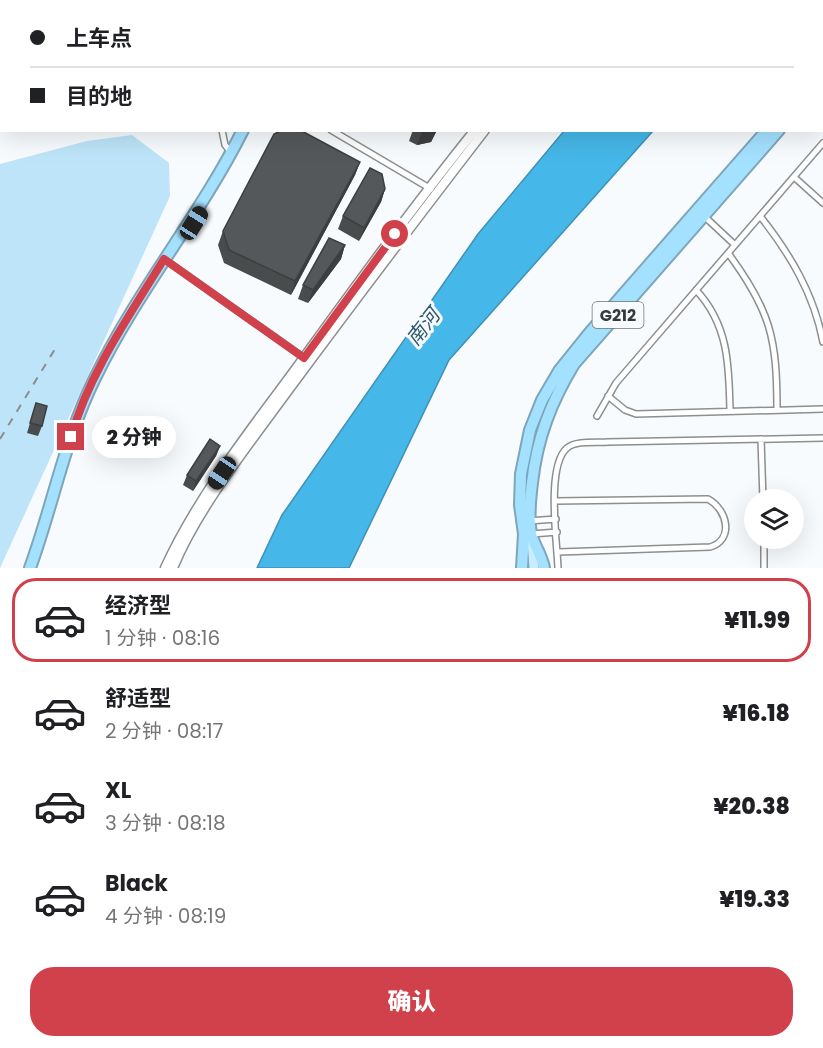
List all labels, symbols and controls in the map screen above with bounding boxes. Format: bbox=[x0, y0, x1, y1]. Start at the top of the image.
text: 上车点 bbox=[66, 23, 132, 54]
text: 目的地 bbox=[66, 81, 132, 112]
car bbox=[177, 203, 211, 243]
route start bbox=[381, 220, 408, 247]
water label: 南河 bbox=[400, 299, 449, 351]
road number: G212 bbox=[592, 302, 644, 328]
callout: 2 分钟 bbox=[92, 416, 176, 458]
route end bbox=[57, 423, 84, 450]
text: 2 分钟 bbox=[106, 423, 162, 451]
car bbox=[204, 453, 240, 493]
map controls bbox=[744, 489, 804, 549]
button: layers bbox=[744, 489, 804, 549]
text: 经济型 bbox=[105, 590, 171, 621]
icon: car bbox=[33, 593, 87, 647]
text: ¥11.99 bbox=[724, 605, 790, 636]
text: 1 分钟 · 08:16 bbox=[105, 624, 220, 652]
text: 舒适型 bbox=[105, 683, 171, 714]
icon: car bbox=[33, 686, 87, 740]
text: ¥16.18 bbox=[723, 698, 790, 729]
text: 2 分钟 · 08:17 bbox=[105, 717, 224, 745]
text: XL bbox=[105, 775, 131, 806]
icon: car bbox=[33, 779, 87, 833]
text: ¥20.38 bbox=[713, 791, 790, 822]
text: 3 分钟 · 08:18 bbox=[105, 809, 226, 837]
text: Black bbox=[105, 868, 168, 899]
icon: car bbox=[33, 872, 87, 926]
text: ¥19.33 bbox=[719, 884, 790, 915]
text: 4 分钟 · 08:19 bbox=[105, 902, 226, 930]
button: 确认 bbox=[30, 967, 793, 1036]

